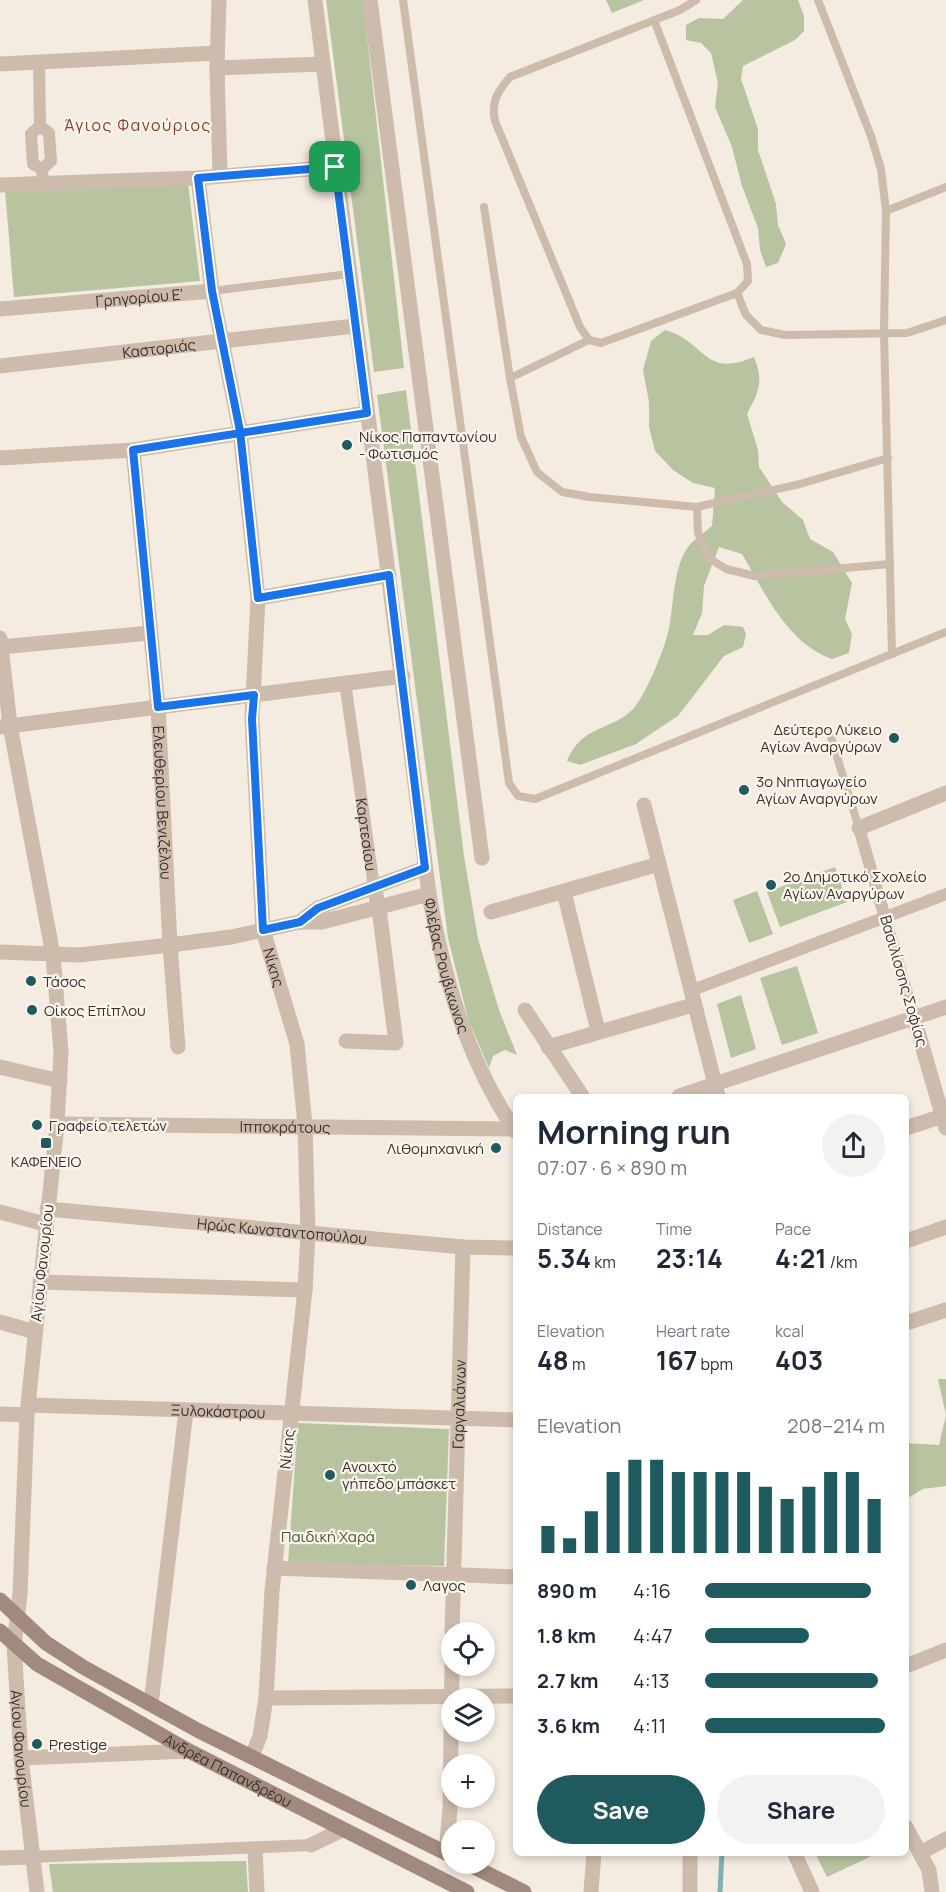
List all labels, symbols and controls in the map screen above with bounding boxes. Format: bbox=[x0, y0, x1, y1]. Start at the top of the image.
district label: Άγιος Φανούριος bbox=[64, 114, 212, 136]
pin bbox=[309, 141, 360, 192]
icon: arrive bbox=[318, 150, 351, 183]
street label: Γρηγορίου Ε' bbox=[95, 283, 184, 311]
street label: Καστοριάς bbox=[121, 334, 197, 363]
place label: Νίκος Παπαντωνίου - Φωτισμός bbox=[359, 426, 497, 464]
marker: Νίκος Παπαντωνίου - Φωτισμός bbox=[340, 438, 354, 452]
place label: Δεύτερο Λύκειο Αγίων Αναργύρων bbox=[760, 719, 882, 757]
street label: Ελευθερίου Βενιζέλου bbox=[148, 725, 177, 880]
marker: Δεύτερο Λύκειο Αγίων Αναργύρων bbox=[887, 731, 901, 745]
place label: 3ο Νηπιαγωγείο Αγίων Αναργύρων bbox=[756, 771, 878, 809]
marker: 3ο Νηπιαγωγείο Αγίων Αναργύρων bbox=[737, 783, 751, 797]
street label: Καρτεσίου bbox=[351, 797, 382, 872]
place label: 2ο Δημοτικό Σχολείο Αγίων Αναργύρων bbox=[783, 866, 927, 904]
marker: 2ο Δημοτικό Σχολείο Αγίων Αναργύρων bbox=[764, 878, 778, 892]
street label: Φλέβας Ρουβίκωνος bbox=[419, 896, 475, 1036]
street label: Βασιλίσσης Σοφίας bbox=[875, 913, 933, 1049]
street label: Νίκης bbox=[258, 945, 290, 990]
place label: Τάσος bbox=[43, 971, 86, 992]
marker: Τάσος bbox=[24, 974, 38, 988]
place label: Οίκος Επίπλου bbox=[44, 1000, 146, 1021]
marker: Οίκος Επίπλου bbox=[25, 1003, 39, 1017]
text: Morning run bbox=[537, 1109, 731, 1154]
button: share bbox=[822, 1114, 885, 1177]
place label: Γραφείο τελετών bbox=[49, 1115, 167, 1136]
street label: Ιπποκράτους bbox=[240, 1115, 330, 1137]
marker: Γραφείο τελετών bbox=[30, 1118, 44, 1132]
marker: ΚΑΦΕΝΕΙΟ bbox=[39, 1136, 53, 1150]
place label: Λιθομηχανική bbox=[387, 1138, 484, 1159]
marker: Λιθομηχανική bbox=[489, 1141, 503, 1155]
place label: ΚΑΦΕΝΕΙΟ bbox=[11, 1151, 81, 1172]
text: 07:07 · 6 × 890 m bbox=[537, 1154, 687, 1181]
street label: Αγίου Φανουρίου bbox=[25, 1203, 59, 1323]
street label: Ηρώς Κωνσταντοπούλου bbox=[196, 1212, 368, 1249]
text: Distance bbox=[537, 1218, 603, 1240]
text: Time bbox=[656, 1218, 692, 1240]
text: Pace bbox=[775, 1218, 811, 1240]
text: 5.34 bbox=[537, 1240, 591, 1276]
text: 23:14 bbox=[656, 1240, 723, 1276]
text: 4:21 bbox=[775, 1240, 827, 1276]
text: km bbox=[591, 1251, 616, 1273]
text: /km bbox=[827, 1251, 858, 1273]
text: Elevation bbox=[537, 1320, 605, 1342]
text: Heart rate bbox=[656, 1320, 730, 1342]
text: kcal bbox=[775, 1320, 804, 1342]
text: 48 bbox=[537, 1342, 569, 1378]
text: 167 bbox=[656, 1342, 697, 1378]
text: 403 bbox=[775, 1342, 823, 1378]
text: m bbox=[569, 1353, 586, 1375]
text: bpm bbox=[697, 1353, 733, 1375]
street label: Γαργαλιάνων bbox=[447, 1359, 470, 1449]
street label: Ξυλοκάστρου bbox=[170, 1399, 266, 1423]
text: Elevation bbox=[537, 1412, 621, 1439]
text: 208–214 m bbox=[787, 1412, 885, 1439]
street label: Νίκης bbox=[274, 1428, 300, 1470]
place label: Ανοιχτό γήπεδο μπάσκετ bbox=[342, 1456, 456, 1494]
marker: Ανοιχτό γήπεδο μπάσκετ bbox=[323, 1468, 337, 1482]
park label: Παιδική Χαρά bbox=[281, 1526, 375, 1547]
place label: Λαγος bbox=[423, 1575, 466, 1596]
text: 890 m bbox=[537, 1577, 597, 1604]
text: 4:16 bbox=[633, 1577, 671, 1604]
marker: Λαγος bbox=[404, 1578, 418, 1592]
map controls bbox=[441, 1622, 495, 1874]
button: locate bbox=[441, 1622, 495, 1676]
text: 1.8 km bbox=[537, 1622, 596, 1649]
text: 4:47 bbox=[633, 1622, 673, 1649]
text: 2.7 km bbox=[537, 1667, 598, 1694]
text: 4:13 bbox=[633, 1667, 670, 1694]
button: layers bbox=[441, 1688, 495, 1742]
street label: Αγίου Φανουρίου bbox=[6, 1689, 37, 1809]
text: 3.6 km bbox=[537, 1712, 600, 1739]
text: 4:11 bbox=[633, 1712, 666, 1739]
street label: Ανδρέα Παπανδρέου bbox=[160, 1728, 296, 1812]
place label: Prestige bbox=[49, 1734, 107, 1755]
marker: Prestige bbox=[30, 1737, 44, 1751]
button: + bbox=[441, 1754, 495, 1808]
button: Save bbox=[537, 1775, 705, 1844]
button: Share bbox=[717, 1775, 885, 1844]
button: − bbox=[441, 1820, 495, 1874]

